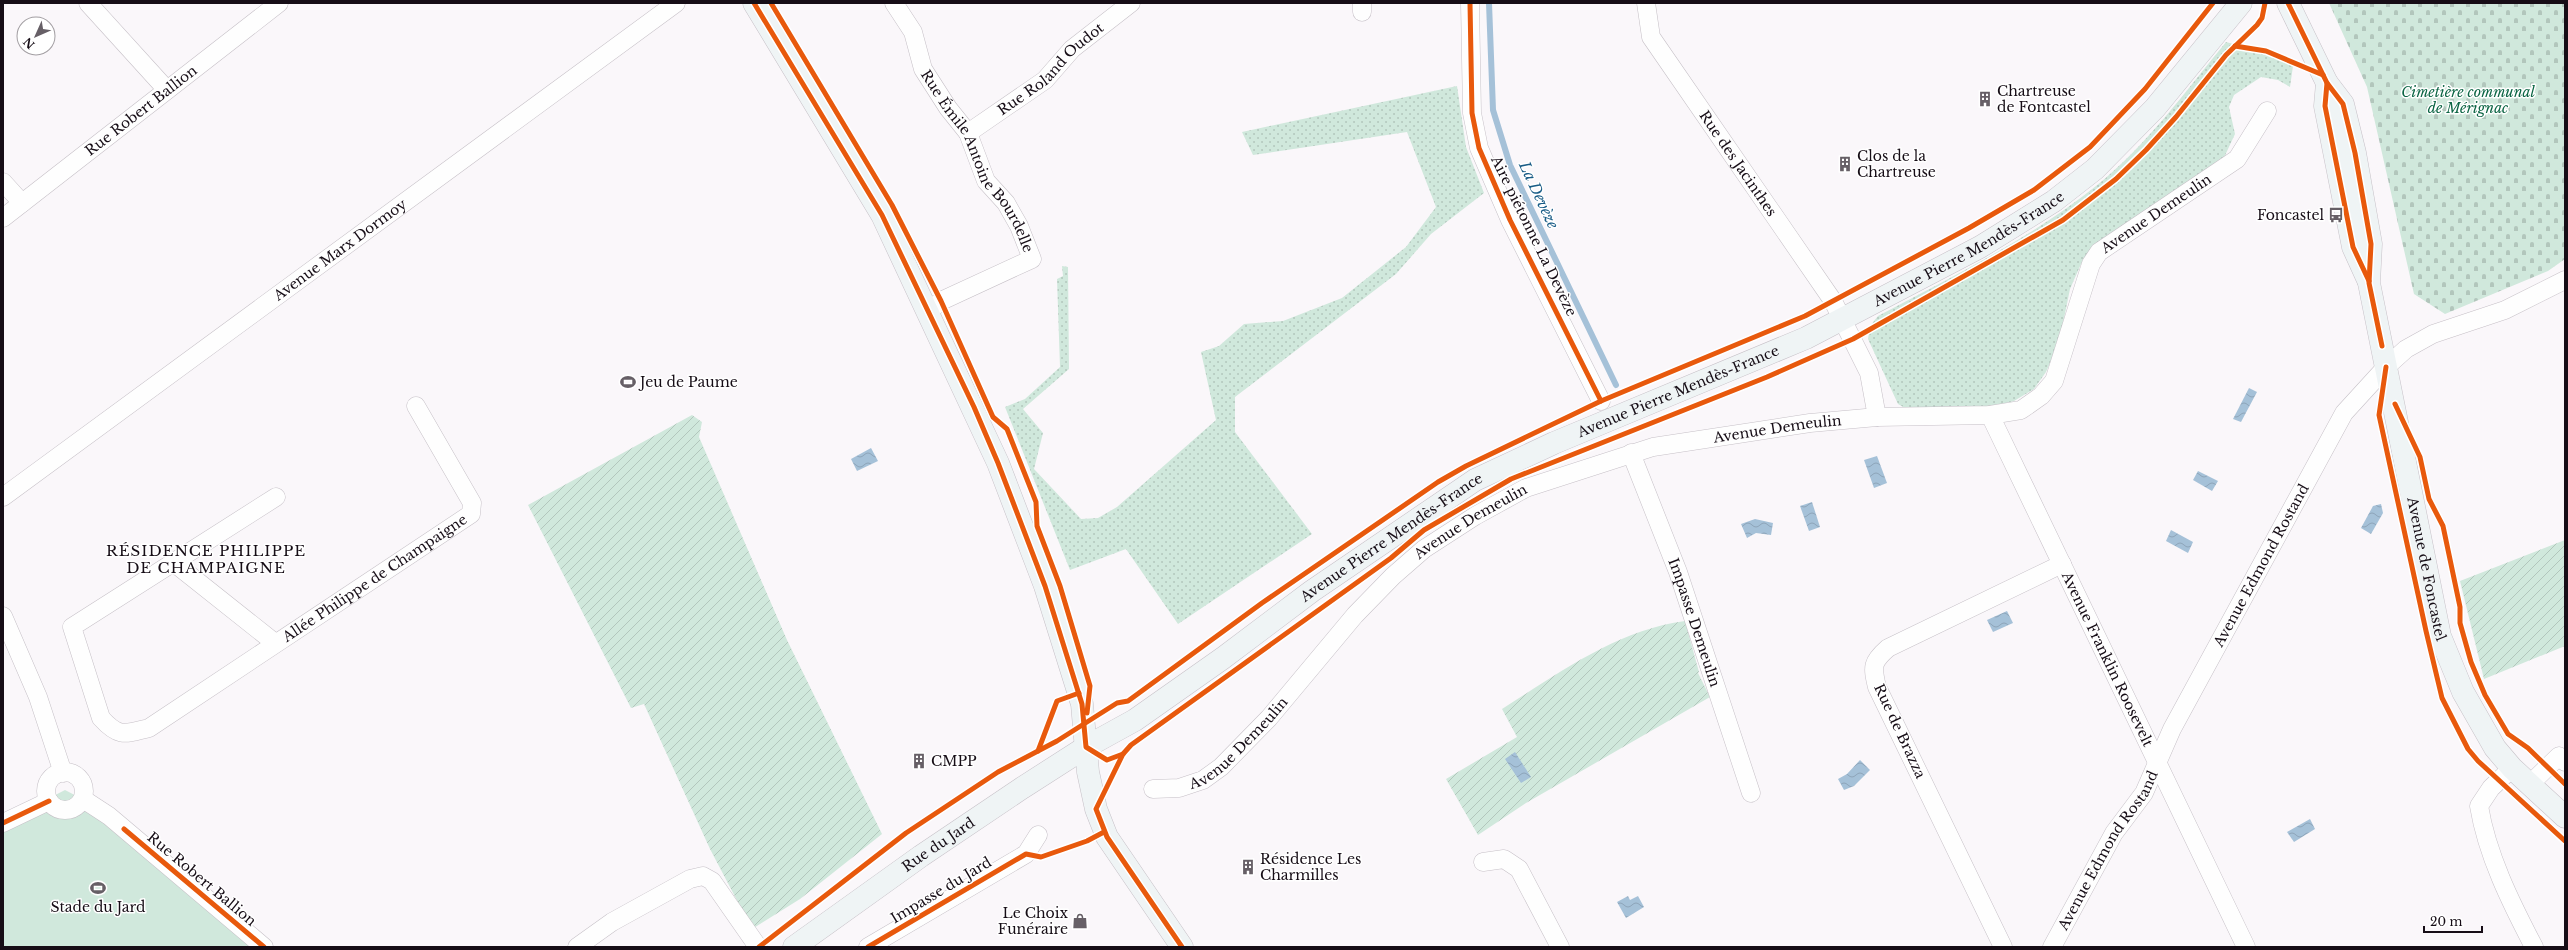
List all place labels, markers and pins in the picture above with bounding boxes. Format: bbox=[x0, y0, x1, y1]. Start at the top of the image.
place label: Chartreuse de Fontcastel bbox=[1997, 82, 2091, 116]
building icon: Chartreuse de Fontcastel bbox=[1976, 90, 1994, 108]
place label: Clos de la Chartreuse bbox=[1857, 147, 1936, 181]
building icon: Clos de la Chartreuse bbox=[1836, 155, 1854, 173]
place label: Foncastel bbox=[2257, 206, 2324, 224]
bus stop icon: Foncastel bbox=[2327, 206, 2345, 224]
sports icon: Jeu de Paume bbox=[619, 373, 637, 391]
place label: Jeu de Paume bbox=[638, 373, 738, 391]
building icon: CMPP bbox=[910, 752, 928, 770]
place label: CMPP bbox=[931, 752, 977, 770]
place label: Résidence Les Charmilles bbox=[1260, 850, 1361, 884]
building icon: Résidence Les Charmilles bbox=[1239, 858, 1257, 876]
sports icon: Stade du Jard bbox=[89, 879, 107, 897]
place label: Stade du Jard bbox=[50, 898, 146, 916]
place label: Le Choix Funéraire bbox=[998, 904, 1068, 938]
shop icon: Le Choix Funéraire bbox=[1071, 912, 1089, 930]

